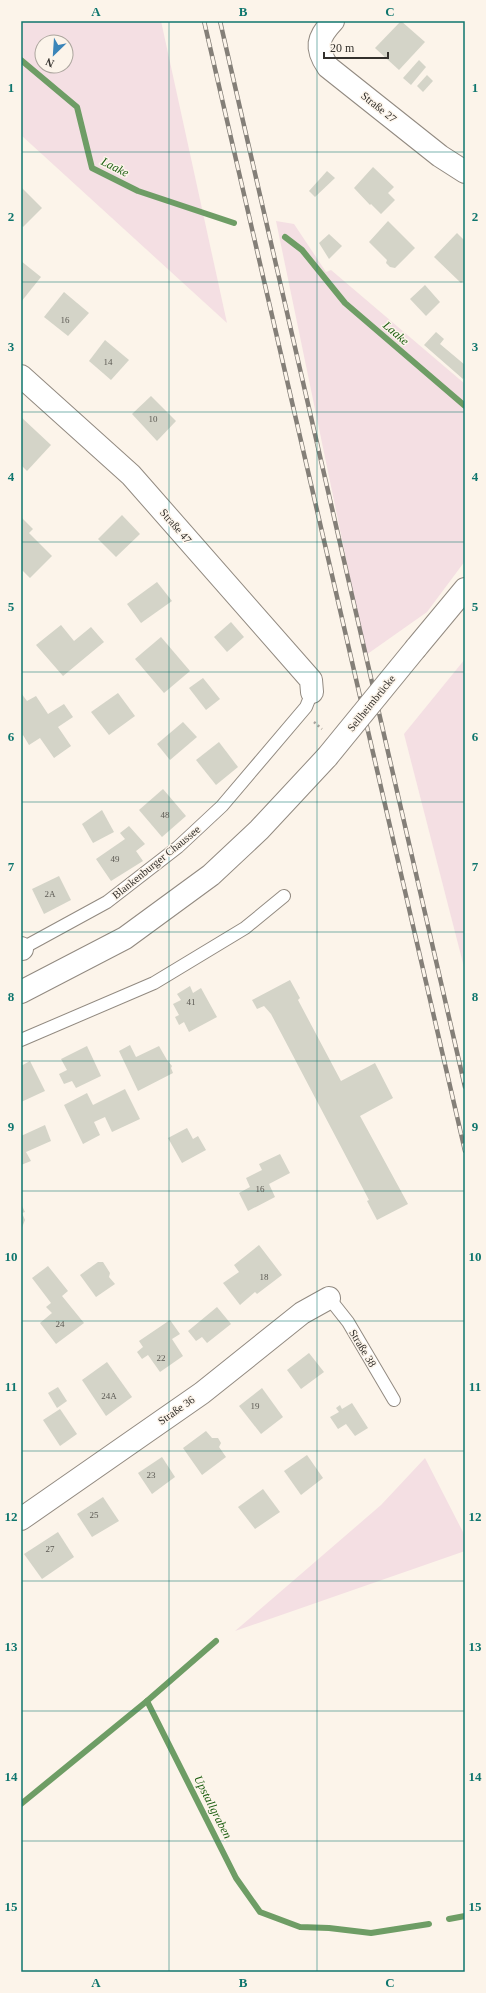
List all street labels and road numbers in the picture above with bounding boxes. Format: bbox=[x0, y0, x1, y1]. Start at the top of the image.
street label: Straße 27 bbox=[359, 89, 399, 125]
street label: Straße 47 bbox=[158, 506, 195, 546]
street label: Sellheimbrücke bbox=[345, 672, 397, 734]
street label: Blankenburger Chaussee bbox=[110, 823, 202, 901]
street label: Straße 38 bbox=[347, 1327, 379, 1369]
street label: Straße 36 bbox=[155, 1393, 197, 1427]

